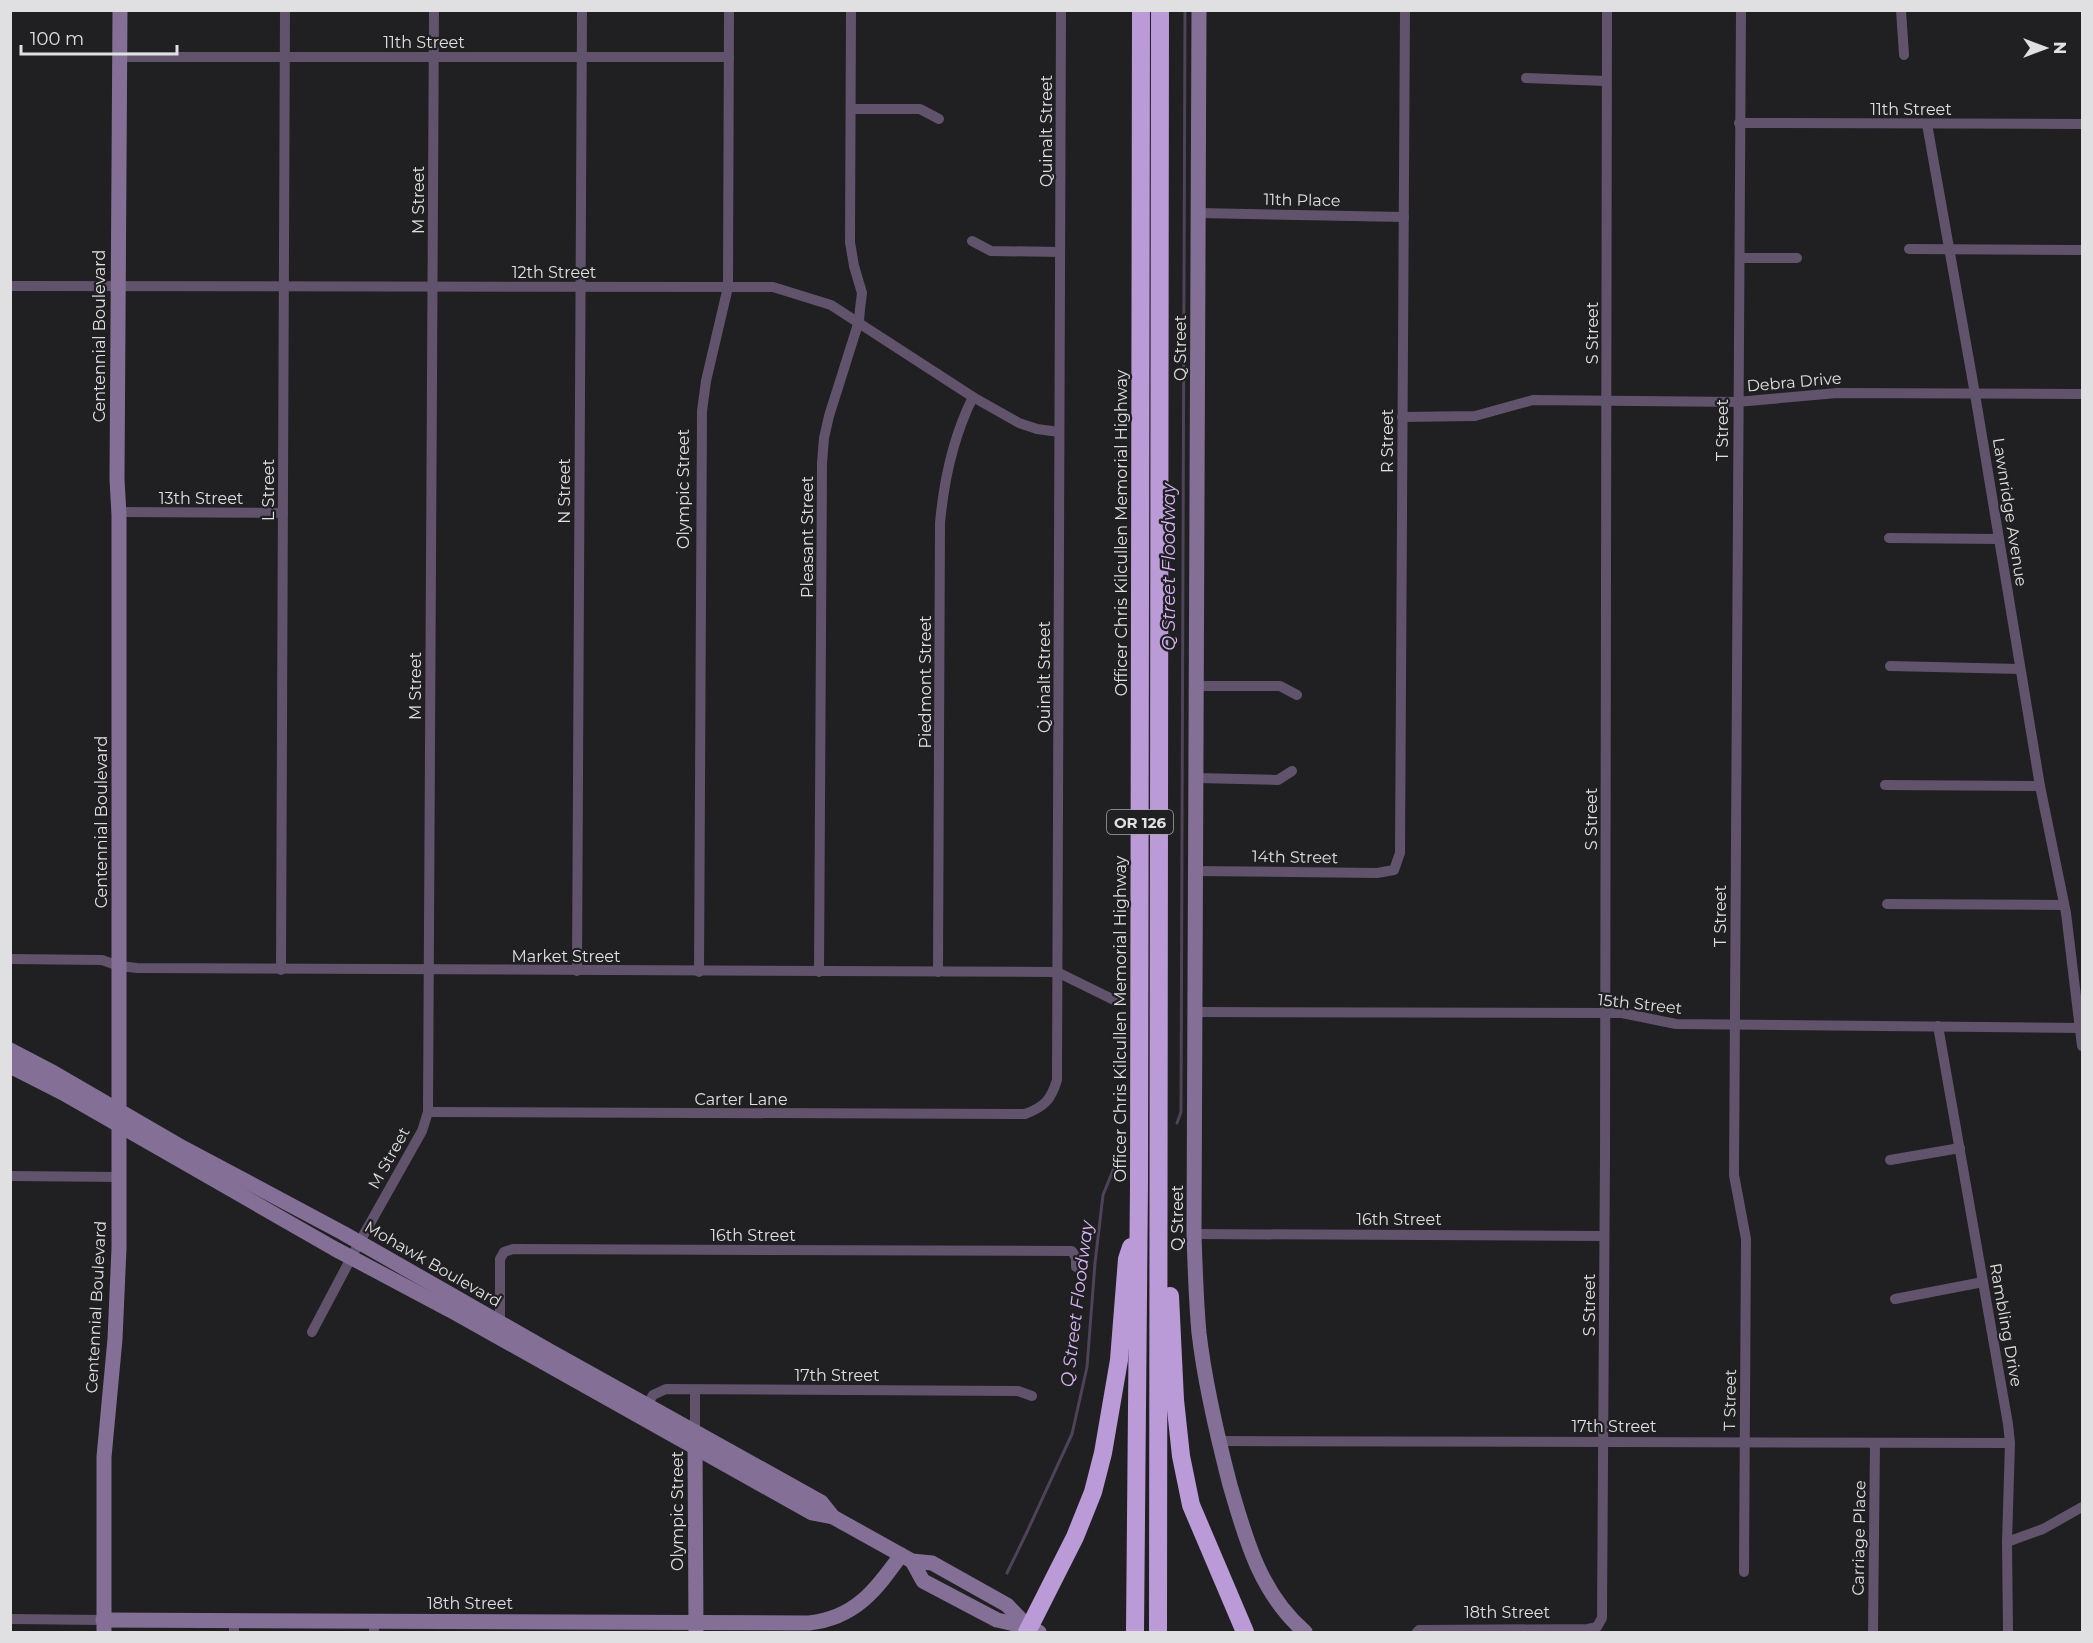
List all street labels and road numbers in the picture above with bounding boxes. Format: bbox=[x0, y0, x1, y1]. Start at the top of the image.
street label: 11th Street bbox=[383, 33, 465, 52]
street label: Quinalt Street bbox=[1037, 75, 1056, 187]
street label: 11th Street bbox=[1870, 100, 1952, 119]
street label: M Street bbox=[409, 166, 428, 234]
street label: 11th Place bbox=[1263, 190, 1341, 210]
street label: Centennial Boulevard bbox=[90, 250, 109, 422]
street label: 12th Street bbox=[512, 263, 597, 282]
street label: S Street bbox=[1583, 301, 1602, 364]
street label: Q Street bbox=[1171, 315, 1190, 381]
street label: Debra Drive bbox=[1746, 368, 1842, 396]
street label: Officer Chris Kilcullen Memorial Highway bbox=[1112, 369, 1131, 696]
street label: T Street bbox=[1713, 399, 1732, 461]
street label: R Street bbox=[1378, 408, 1397, 473]
street label: Olympic Street bbox=[674, 428, 693, 549]
street label: Lawnridge Avenue bbox=[1989, 436, 2031, 588]
street label: N Street bbox=[555, 458, 574, 524]
street label: L Street bbox=[259, 459, 278, 521]
street label: Pleasant Street bbox=[798, 476, 817, 598]
street label: 13th Street bbox=[159, 489, 244, 508]
street label: Piedmont Street bbox=[916, 615, 935, 749]
street label: Quinalt Street bbox=[1035, 621, 1054, 733]
street label: M Street bbox=[406, 652, 425, 720]
street label: Centennial Boulevard bbox=[92, 736, 111, 908]
street label: S Street bbox=[1582, 787, 1601, 850]
road number: OR 126 bbox=[1107, 810, 1173, 834]
street label: 14th Street bbox=[1252, 847, 1339, 867]
street label: Officer Chris Kilcullen Memorial Highway bbox=[1111, 855, 1130, 1182]
street label: T Street bbox=[1711, 885, 1730, 947]
street label: Market Street bbox=[512, 947, 621, 966]
street label: 15th Street bbox=[1597, 990, 1684, 1018]
street label: Carter Lane bbox=[694, 1090, 788, 1109]
street label: M Street bbox=[364, 1123, 414, 1192]
street label: Q Street bbox=[1168, 1185, 1187, 1251]
street label: 16th Street bbox=[1356, 1210, 1442, 1229]
street label: Mohawk Boulevard bbox=[361, 1217, 505, 1311]
street label: Centennial Boulevard bbox=[82, 1220, 110, 1394]
street label: 16th Street bbox=[710, 1226, 796, 1245]
street label: Rambling Drive bbox=[1986, 1262, 2026, 1388]
street label: S Street bbox=[1580, 1273, 1599, 1336]
street label: 17th Street bbox=[795, 1366, 880, 1385]
street label: T Street bbox=[1720, 1368, 1740, 1431]
street label: 17th Street bbox=[1572, 1417, 1657, 1436]
street label: Olympic Street bbox=[668, 1450, 687, 1571]
street label: Carriage Place bbox=[1848, 1480, 1870, 1596]
street label: 18th Street bbox=[427, 1594, 513, 1613]
street label: 18th Street bbox=[1464, 1603, 1550, 1622]

